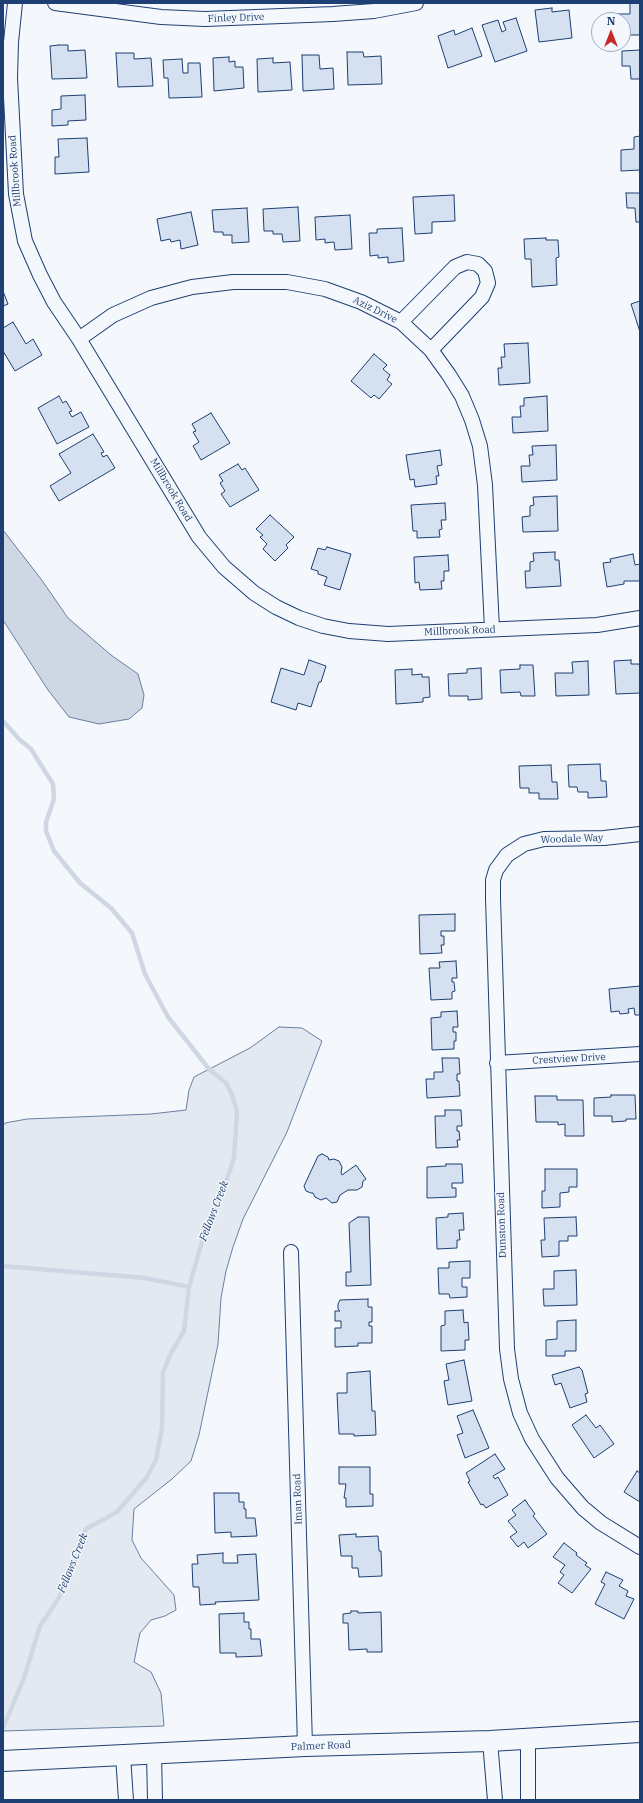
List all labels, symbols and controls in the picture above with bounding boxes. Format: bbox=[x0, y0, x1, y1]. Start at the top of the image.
street label: Finley Drive bbox=[207, 11, 265, 25]
north arrow bbox=[591, 12, 631, 52]
text: N bbox=[607, 14, 615, 28]
street label: Millbrook Road bbox=[7, 135, 23, 207]
street label: Aziz Drive bbox=[351, 294, 399, 326]
street label: Millbrook Road bbox=[147, 456, 195, 524]
street label: Millbrook Road bbox=[424, 624, 496, 638]
street label: Woodale Way bbox=[540, 832, 604, 846]
street label: Crestview Drive bbox=[532, 1051, 606, 1067]
water label: Fellows Creek bbox=[197, 1179, 231, 1243]
street label: Dunston Road bbox=[495, 1192, 509, 1258]
street label: Iman Road bbox=[291, 1473, 305, 1525]
water label: Fellows Creek bbox=[55, 1531, 91, 1595]
street label: Palmer Road bbox=[291, 1739, 351, 1753]

